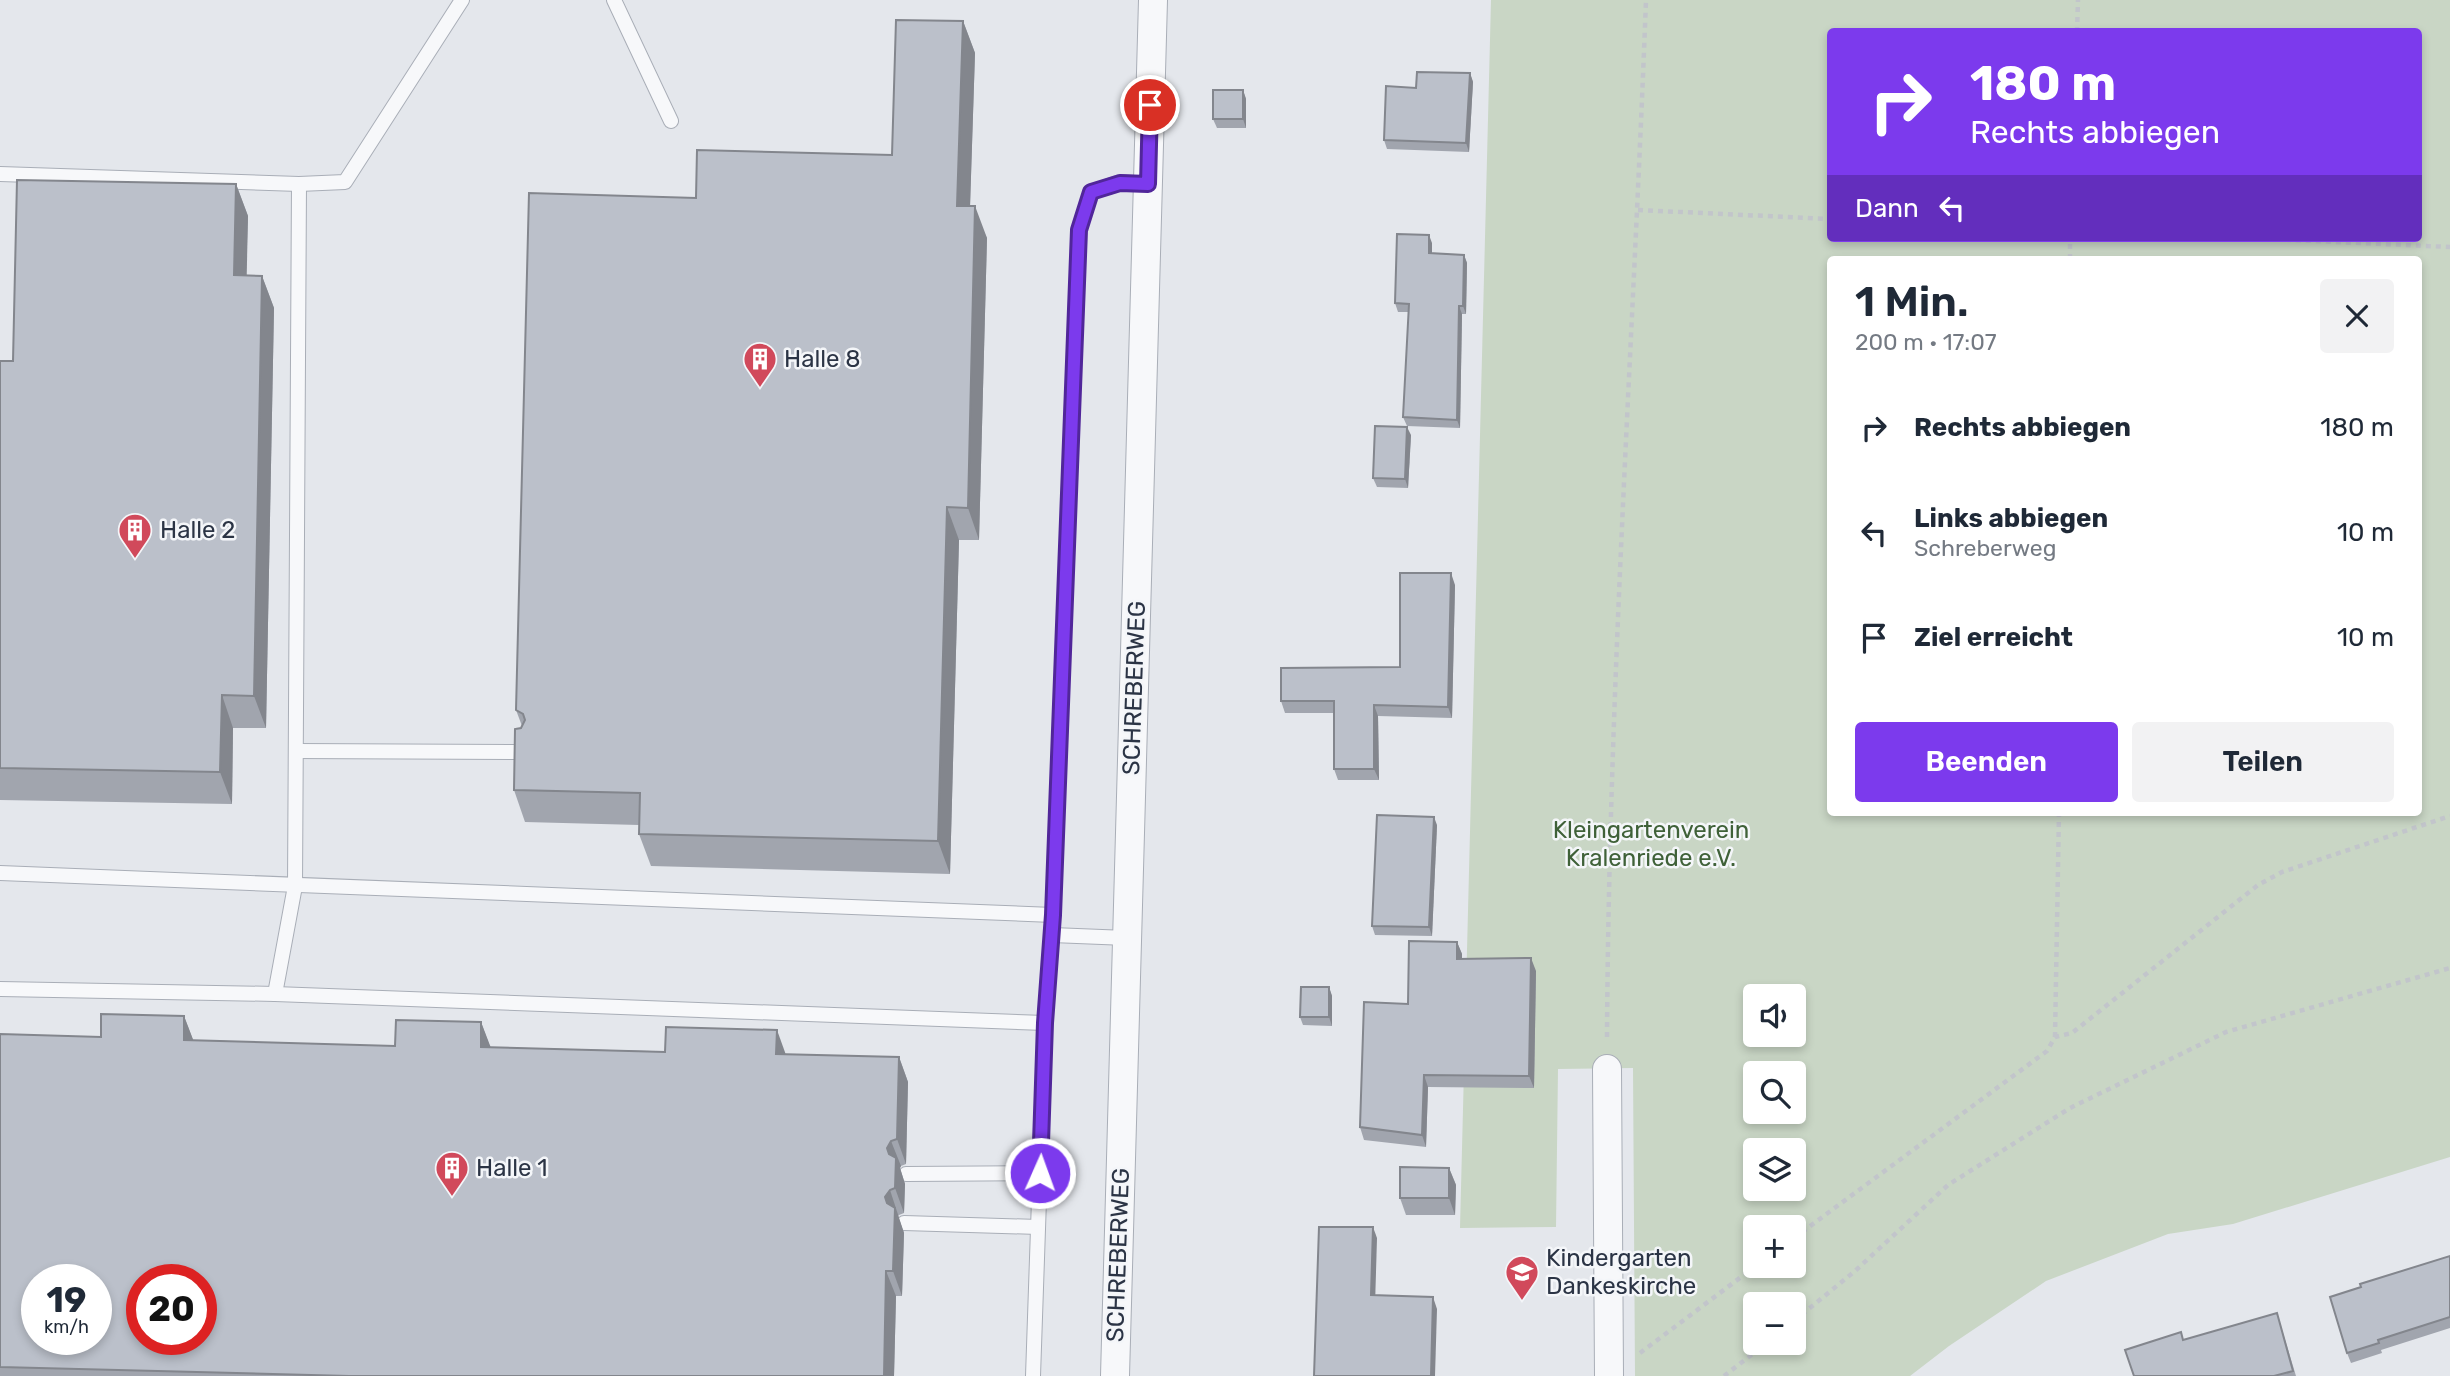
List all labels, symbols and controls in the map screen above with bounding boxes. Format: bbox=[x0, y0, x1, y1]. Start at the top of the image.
text: 180 m bbox=[1970, 54, 2116, 112]
icon: right bbox=[1855, 56, 1946, 147]
pin bbox=[1120, 75, 1180, 135]
icon: arrive bbox=[1131, 86, 1169, 124]
text: Rechts abbiegen bbox=[1970, 113, 2220, 151]
icon: left bbox=[1933, 189, 1971, 227]
text: Dann bbox=[1855, 193, 1919, 224]
text: 1 Min. bbox=[1855, 277, 1968, 327]
button: close bbox=[2320, 279, 2394, 353]
text: 200 m · 17:07 bbox=[1855, 328, 1997, 356]
building icon: Halle 8 bbox=[741, 340, 779, 389]
place label: Halle 8 bbox=[784, 345, 861, 373]
icon: right bbox=[1855, 409, 1893, 447]
text: Rechts abbiegen bbox=[1914, 412, 2131, 443]
text: 180 m bbox=[2320, 412, 2394, 443]
text: Links abbiegen bbox=[1914, 503, 2108, 534]
building icon: Halle 2 bbox=[116, 511, 154, 560]
icon: left bbox=[1855, 514, 1893, 552]
place label: Halle 2 bbox=[160, 516, 235, 544]
text: 10 m bbox=[2337, 517, 2394, 548]
text: Schreberweg bbox=[1914, 534, 2056, 562]
street label: SCHREBERWEG bbox=[1117, 600, 1151, 776]
icon: arrive bbox=[1855, 619, 1893, 657]
text: Ziel erreicht bbox=[1914, 622, 2073, 653]
text: 10 m bbox=[2337, 622, 2394, 653]
button: Beenden bbox=[1855, 722, 2118, 802]
button: Teilen bbox=[2132, 722, 2394, 802]
park label: Kleingartenverein Kralenriede e.V. bbox=[1553, 816, 1749, 872]
map controls bbox=[1743, 984, 1806, 1355]
button: sound bbox=[1743, 984, 1806, 1047]
button: search bbox=[1743, 1061, 1806, 1124]
position arrow bbox=[1003, 1136, 1077, 1210]
button: layers bbox=[1743, 1138, 1806, 1201]
building icon: Halle 1 bbox=[433, 1149, 471, 1198]
place label: Halle 1 bbox=[476, 1154, 548, 1182]
street label: SCHREBERWEG bbox=[1101, 1167, 1135, 1343]
button: + bbox=[1743, 1215, 1806, 1278]
place label: Kindergarten Dankeskirche bbox=[1546, 1244, 1696, 1300]
school or university icon: Kindergarten Dankeskirche bbox=[1503, 1253, 1541, 1302]
speed limit sign: 20 bbox=[126, 1264, 217, 1355]
text: 19 bbox=[47, 1279, 86, 1321]
button: − bbox=[1743, 1292, 1806, 1355]
text: km/h bbox=[44, 1316, 89, 1338]

